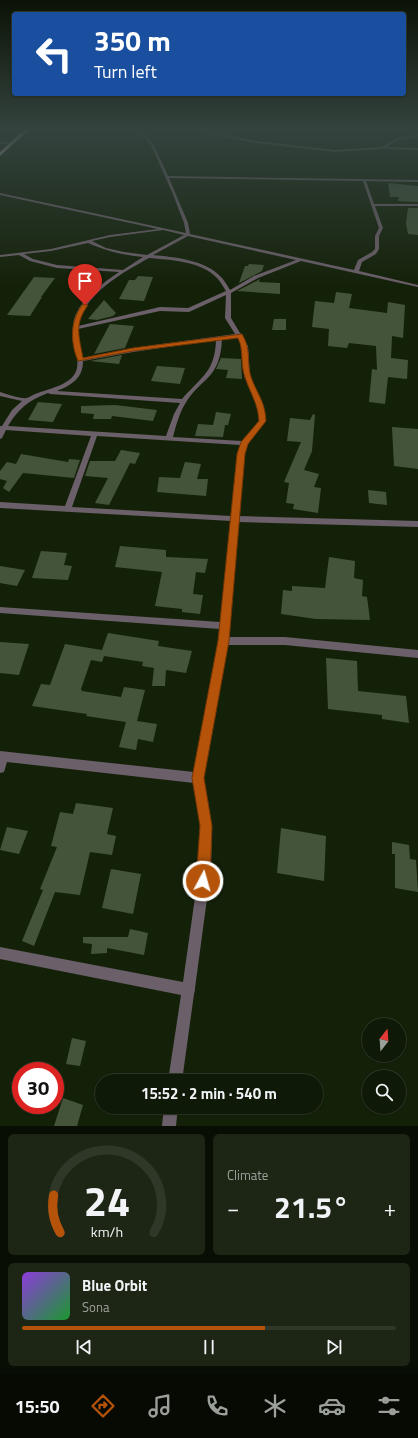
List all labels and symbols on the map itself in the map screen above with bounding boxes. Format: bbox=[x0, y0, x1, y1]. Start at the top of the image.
pin bbox=[68, 264, 102, 305]
position arrow bbox=[182, 860, 224, 902]
north arrow bbox=[362, 1018, 406, 1062]
speed limit sign: 30 bbox=[12, 1062, 64, 1114]

